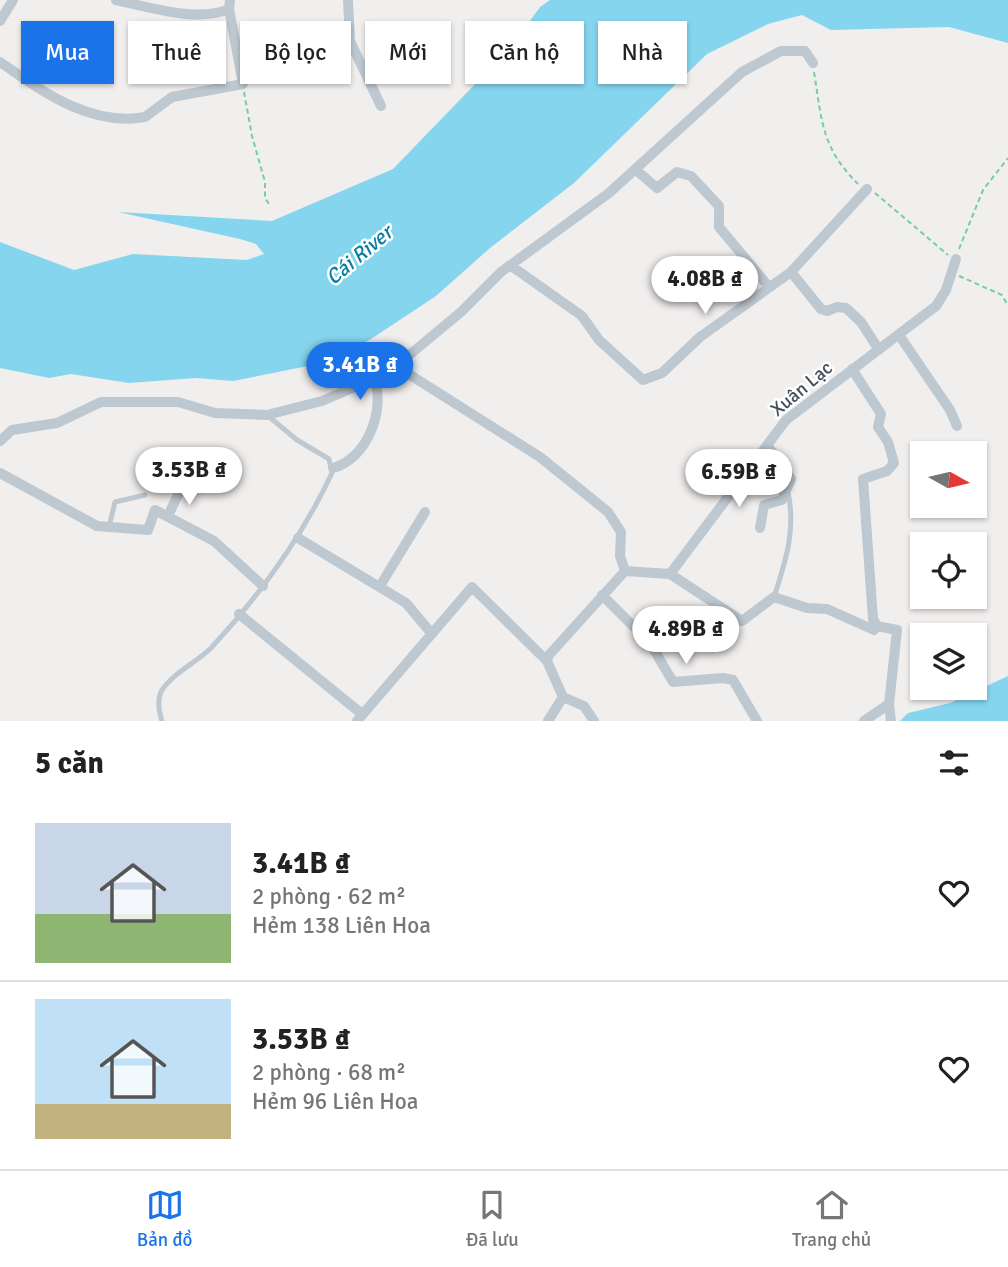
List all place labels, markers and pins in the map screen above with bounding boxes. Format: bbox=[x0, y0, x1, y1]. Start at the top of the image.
pin: 4.08B ₫ bbox=[640, 256, 770, 316]
pin: 3.41B ₫ bbox=[295, 342, 425, 402]
pin: 3.53B ₫ bbox=[124, 448, 254, 507]
pin: 6.59B ₫ bbox=[674, 449, 804, 509]
pin: 4.89B ₫ bbox=[621, 606, 751, 666]

